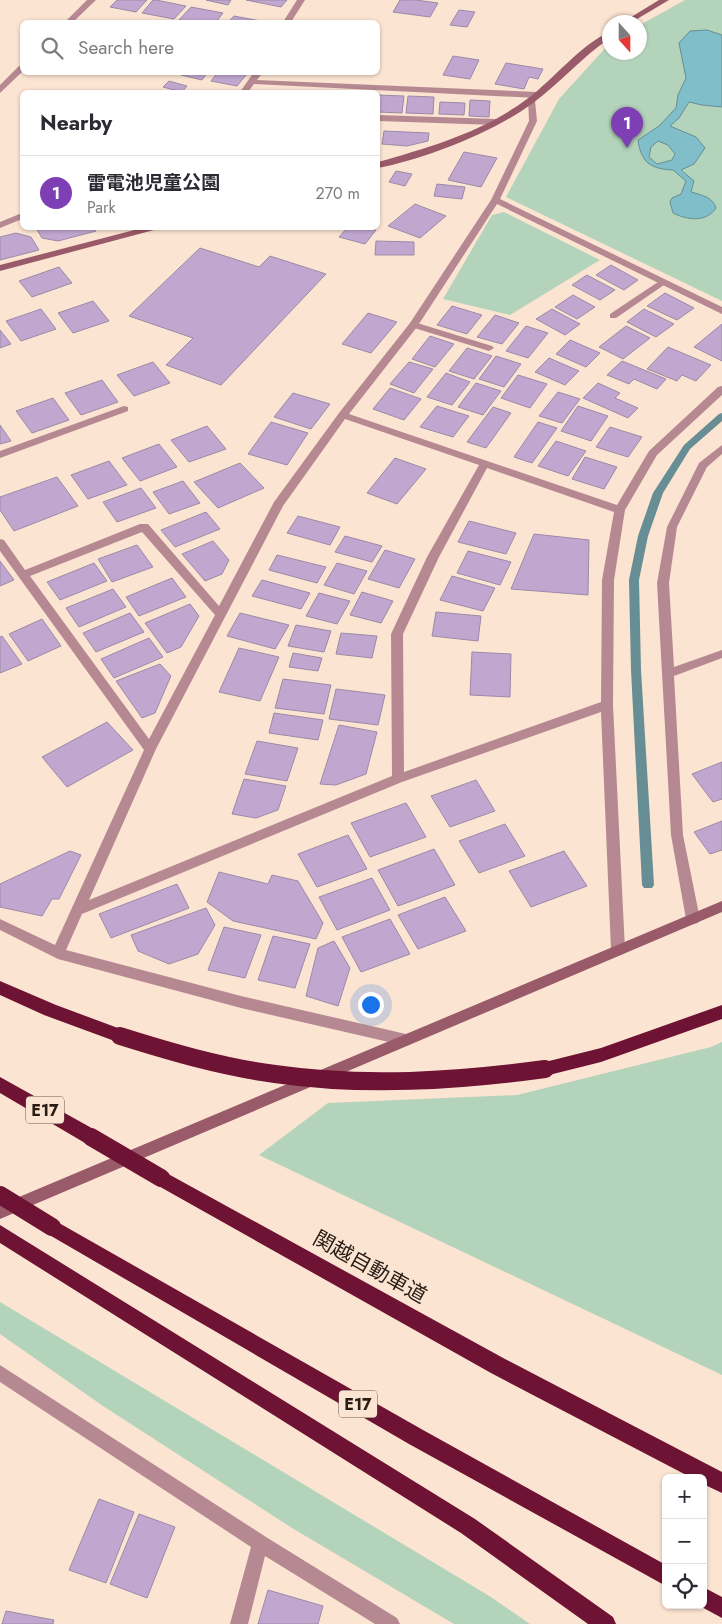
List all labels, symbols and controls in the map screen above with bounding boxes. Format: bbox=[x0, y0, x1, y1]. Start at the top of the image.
north arrow bbox=[602, 15, 647, 60]
search box bbox=[20, 20, 380, 75]
icon: search bbox=[38, 34, 66, 62]
text: Search here bbox=[78, 34, 174, 61]
pin: 1 bbox=[611, 107, 643, 148]
text: Nearby bbox=[40, 108, 112, 138]
text: 雷電池児童公園 bbox=[87, 169, 220, 196]
text: 1 bbox=[52, 182, 60, 205]
text: 270 m bbox=[316, 182, 360, 205]
text: Park bbox=[87, 196, 116, 219]
your location bbox=[358, 992, 384, 1018]
road number: E17 bbox=[26, 1096, 64, 1124]
street label: 関越自動車道 bbox=[308, 1223, 432, 1311]
road number: E17 bbox=[339, 1390, 377, 1418]
map controls bbox=[662, 1474, 707, 1609]
button: + bbox=[662, 1474, 707, 1519]
button: − bbox=[662, 1519, 707, 1564]
button: locate bbox=[662, 1564, 707, 1609]

